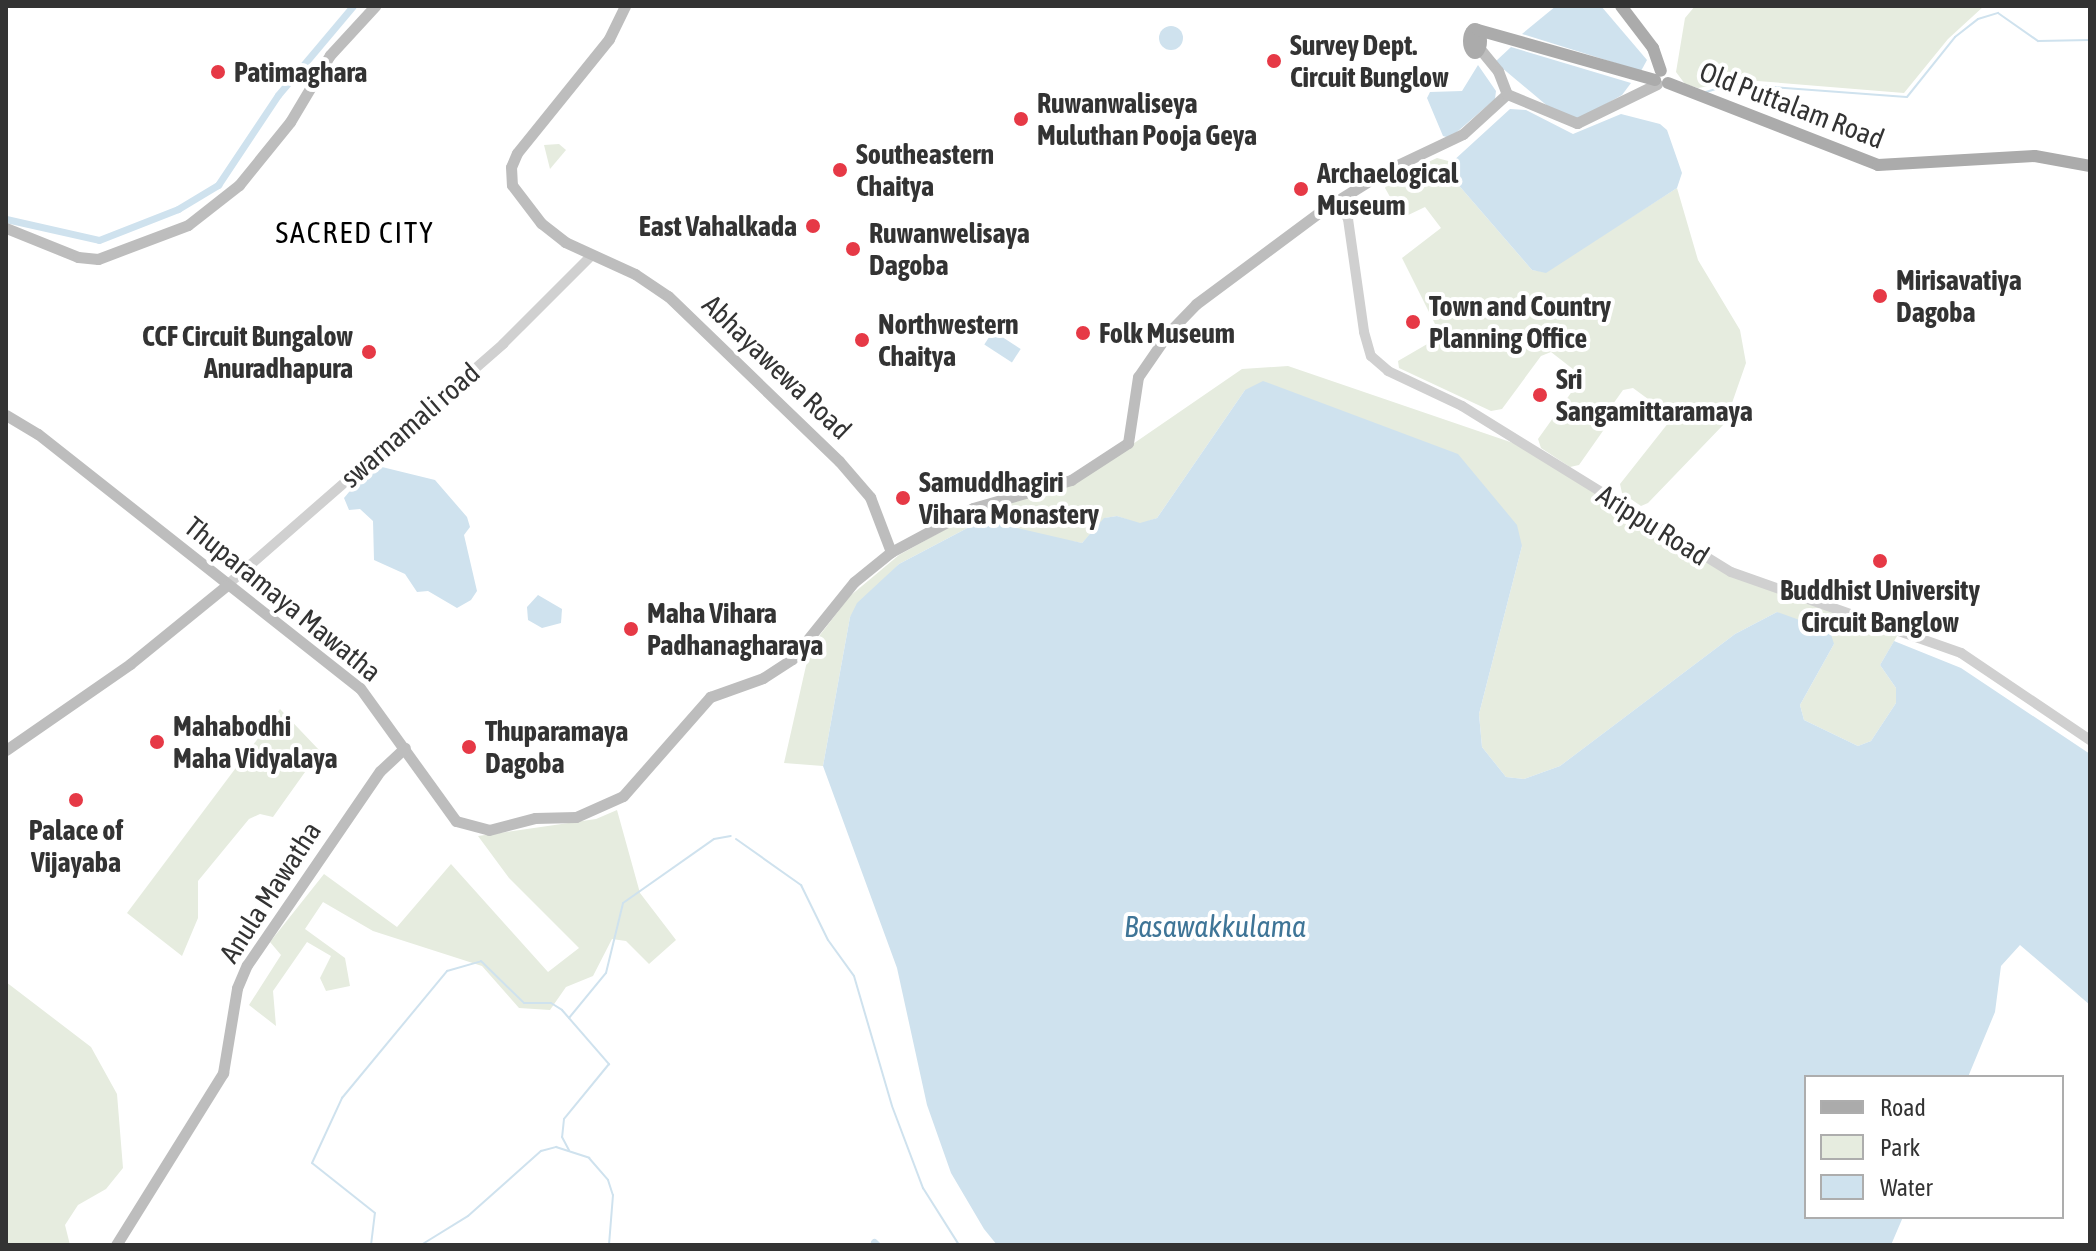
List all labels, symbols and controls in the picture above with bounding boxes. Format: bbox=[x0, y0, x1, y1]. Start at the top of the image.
place label: Survey Dept. Circuit Bunglow bbox=[1290, 28, 1449, 94]
marker: Survey Dept. Circuit Bunglow bbox=[1265, 52, 1283, 70]
street label: Old Puttalam Road bbox=[1695, 54, 1889, 156]
place label: Patimaghara bbox=[234, 55, 367, 89]
marker: Patimaghara bbox=[209, 63, 227, 81]
place label: Ruwanwaliseya Muluthan Pooja Geya bbox=[1037, 86, 1257, 152]
marker: Ruwanwaliseya Muluthan Pooja Geya bbox=[1012, 110, 1030, 128]
place label: Southeastern Chaitya bbox=[856, 137, 994, 203]
place label: Archaelogical Museum bbox=[1317, 156, 1458, 222]
marker: Southeastern Chaitya bbox=[831, 161, 849, 179]
marker: Archaelogical Museum bbox=[1292, 180, 1310, 198]
place label: East Vahalkada bbox=[639, 209, 797, 243]
district label: SACRED CITY bbox=[275, 214, 435, 250]
place label: Ruwanwelisaya Dagoba bbox=[869, 216, 1030, 282]
marker: East Vahalkada bbox=[804, 217, 822, 235]
marker: Ruwanwelisaya Dagoba bbox=[844, 240, 862, 258]
place label: Mirisavatiya Dagoba bbox=[1896, 263, 2022, 329]
marker: Mirisavatiya Dagoba bbox=[1871, 287, 1889, 305]
street label: Abhayawewa Road bbox=[696, 288, 858, 446]
place label: Town and Country Planning Office bbox=[1429, 289, 1611, 355]
place label: Northwestern Chaitya bbox=[878, 307, 1019, 373]
marker: Town and Country Planning Office bbox=[1404, 313, 1422, 331]
place label: Folk Museum bbox=[1099, 316, 1235, 350]
place label: CCF Circuit Bungalow Anuradhapura bbox=[142, 319, 353, 385]
marker: Folk Museum bbox=[1074, 324, 1092, 342]
marker: Northwestern Chaitya bbox=[853, 331, 871, 349]
marker: CCF Circuit Bungalow Anuradhapura bbox=[360, 343, 378, 361]
street label: swarnamali road bbox=[334, 356, 486, 494]
place label: Sri Sangamittaramaya bbox=[1556, 362, 1753, 428]
marker: Sri Sangamittaramaya bbox=[1531, 386, 1549, 404]
place label: Samuddhagiri Vihara Monastery bbox=[919, 465, 1099, 531]
street label: Arippu Road bbox=[1591, 477, 1715, 573]
marker: Samuddhagiri Vihara Monastery bbox=[894, 489, 912, 507]
street label: Thuparamaya Mawatha bbox=[178, 509, 388, 689]
marker: Buddhist University Circuit Banglow bbox=[1871, 552, 1889, 570]
place label: Buddhist University Circuit Banglow bbox=[1780, 573, 1980, 639]
place label: Maha Vihara Padhanagharaya bbox=[647, 596, 823, 662]
marker: Maha Vihara Padhanagharaya bbox=[622, 620, 640, 638]
place label: Mahabodhi Maha Vidyalaya bbox=[173, 709, 338, 775]
place label: Thuparamaya Dagoba bbox=[485, 714, 628, 780]
marker: Mahabodhi Maha Vidyalaya bbox=[148, 733, 166, 751]
marker: Thuparamaya Dagoba bbox=[460, 738, 478, 756]
marker: Palace of Vijayaba bbox=[67, 791, 85, 809]
place label: Palace of Vijayaba bbox=[29, 813, 123, 879]
street label: Anula Mawatha bbox=[212, 815, 328, 969]
water label: Basawakkulama bbox=[1124, 908, 1306, 944]
legend bbox=[1804, 1075, 2064, 1219]
text: Road bbox=[1880, 1094, 1926, 1121]
text: Park bbox=[1880, 1134, 1920, 1161]
text: Water bbox=[1880, 1174, 1933, 1201]

